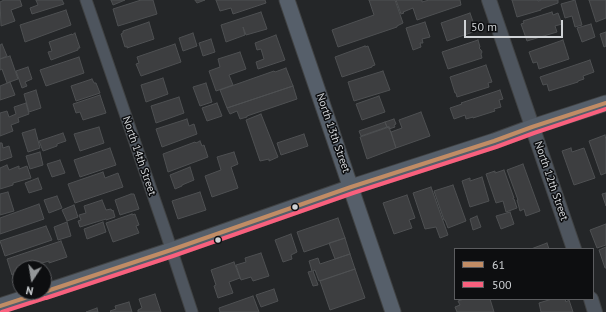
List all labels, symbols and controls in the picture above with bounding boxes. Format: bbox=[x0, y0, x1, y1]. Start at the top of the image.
scale bar bbox=[466, 12, 565, 38]
text: 50 m bbox=[471, 19, 497, 34]
street label: North 13th Street bbox=[313, 92, 353, 174]
street label: North 14th Street bbox=[119, 115, 159, 197]
street label: North 12th Street bbox=[531, 140, 571, 222]
unlabelled marker bbox=[290, 202, 300, 212]
unlabelled marker bbox=[213, 235, 223, 245]
legend bbox=[454, 248, 594, 300]
text: 61 bbox=[492, 257, 505, 272]
north arrow bbox=[12, 260, 52, 300]
text: 500 bbox=[492, 277, 512, 292]
text: N bbox=[25, 283, 35, 298]

